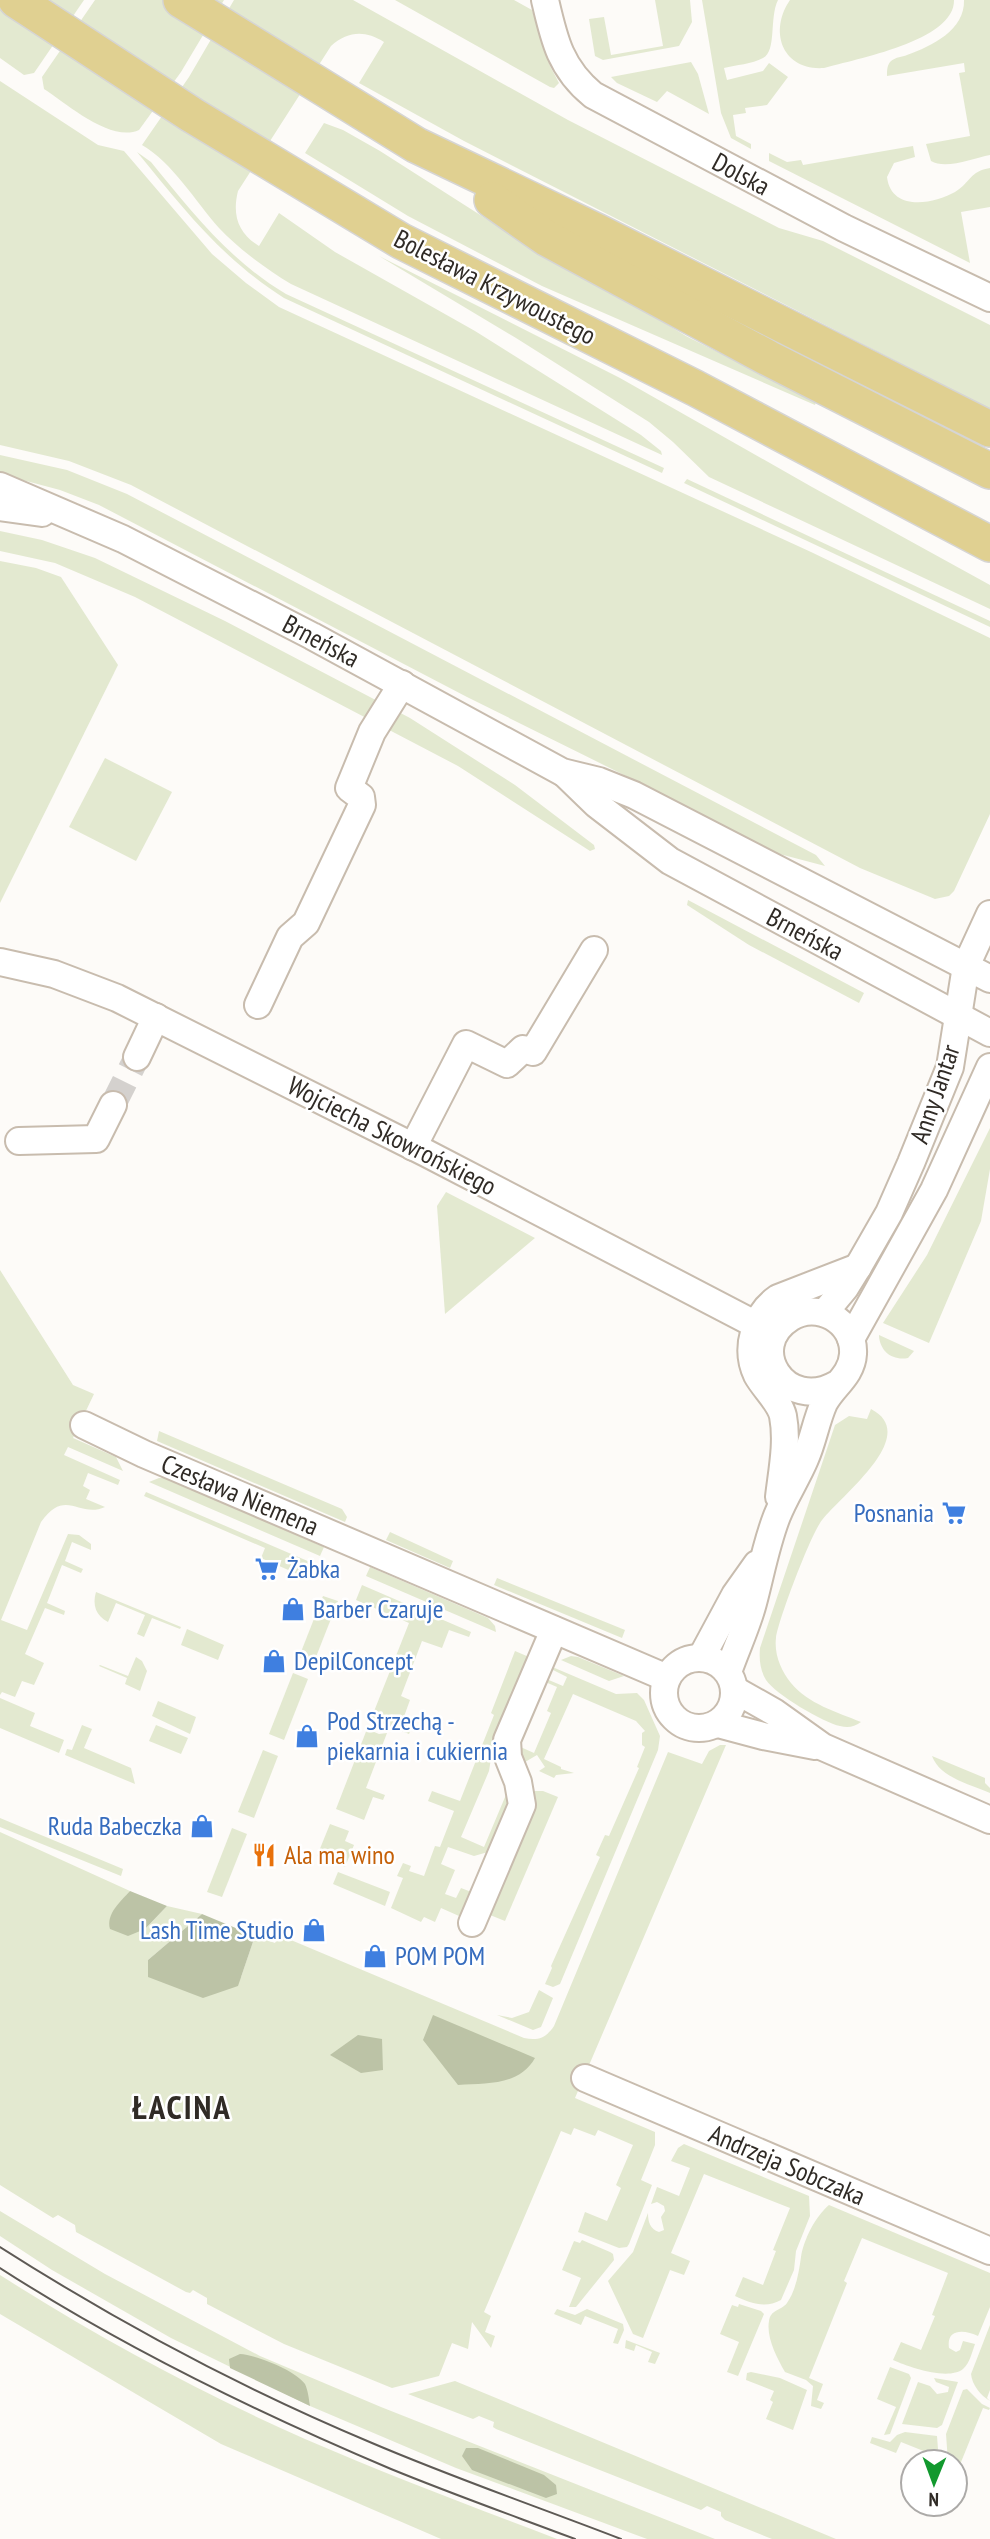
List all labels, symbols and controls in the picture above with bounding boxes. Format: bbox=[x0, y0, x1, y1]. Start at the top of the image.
street label: Dolska bbox=[707, 145, 776, 202]
street label: Bolesława Krzywoustego bbox=[389, 222, 602, 352]
street label: Brneńska bbox=[277, 607, 365, 674]
street label: Brneńska bbox=[761, 900, 849, 967]
street label: Anny Jantar bbox=[902, 1040, 967, 1148]
street label: Wojciecha Skowrońskiego bbox=[282, 1069, 502, 1202]
street label: Czesława Niemena bbox=[157, 1447, 324, 1542]
place label: Posnania bbox=[854, 1496, 934, 1529]
supermarket icon: Posnania bbox=[940, 1499, 968, 1527]
place label: Żabka bbox=[287, 1552, 340, 1585]
supermarket icon: Żabka bbox=[253, 1555, 281, 1583]
place label: Barber Czaruje bbox=[313, 1592, 443, 1625]
shop icon: Barber Czaruje bbox=[279, 1595, 307, 1623]
place label: DepilConcept bbox=[294, 1644, 413, 1677]
shop icon: DepilConcept bbox=[260, 1647, 288, 1675]
place label: Pod Strzechą - piekarnia i cukiernia bbox=[327, 1704, 508, 1767]
shop icon: Pod Strzechą - piekarnia i cukiernia bbox=[293, 1722, 321, 1750]
place label: Ruda Babeczka bbox=[48, 1809, 182, 1842]
shop icon: Ruda Babeczka bbox=[188, 1812, 216, 1840]
place label: Ala ma wino bbox=[284, 1838, 395, 1871]
restaurant icon: Ala ma wino bbox=[250, 1841, 278, 1869]
place label: Lash Time Studio bbox=[140, 1913, 294, 1946]
shop icon: Lash Time Studio bbox=[300, 1916, 328, 1944]
place label: POM POM bbox=[395, 1939, 485, 1972]
shop icon: POM POM bbox=[361, 1942, 389, 1970]
district label: ŁACINA bbox=[132, 2085, 232, 2128]
street label: Andrzeja Sobczaka bbox=[704, 2117, 870, 2212]
north arrow bbox=[899, 2448, 969, 2518]
text: N bbox=[928, 2488, 939, 2512]

